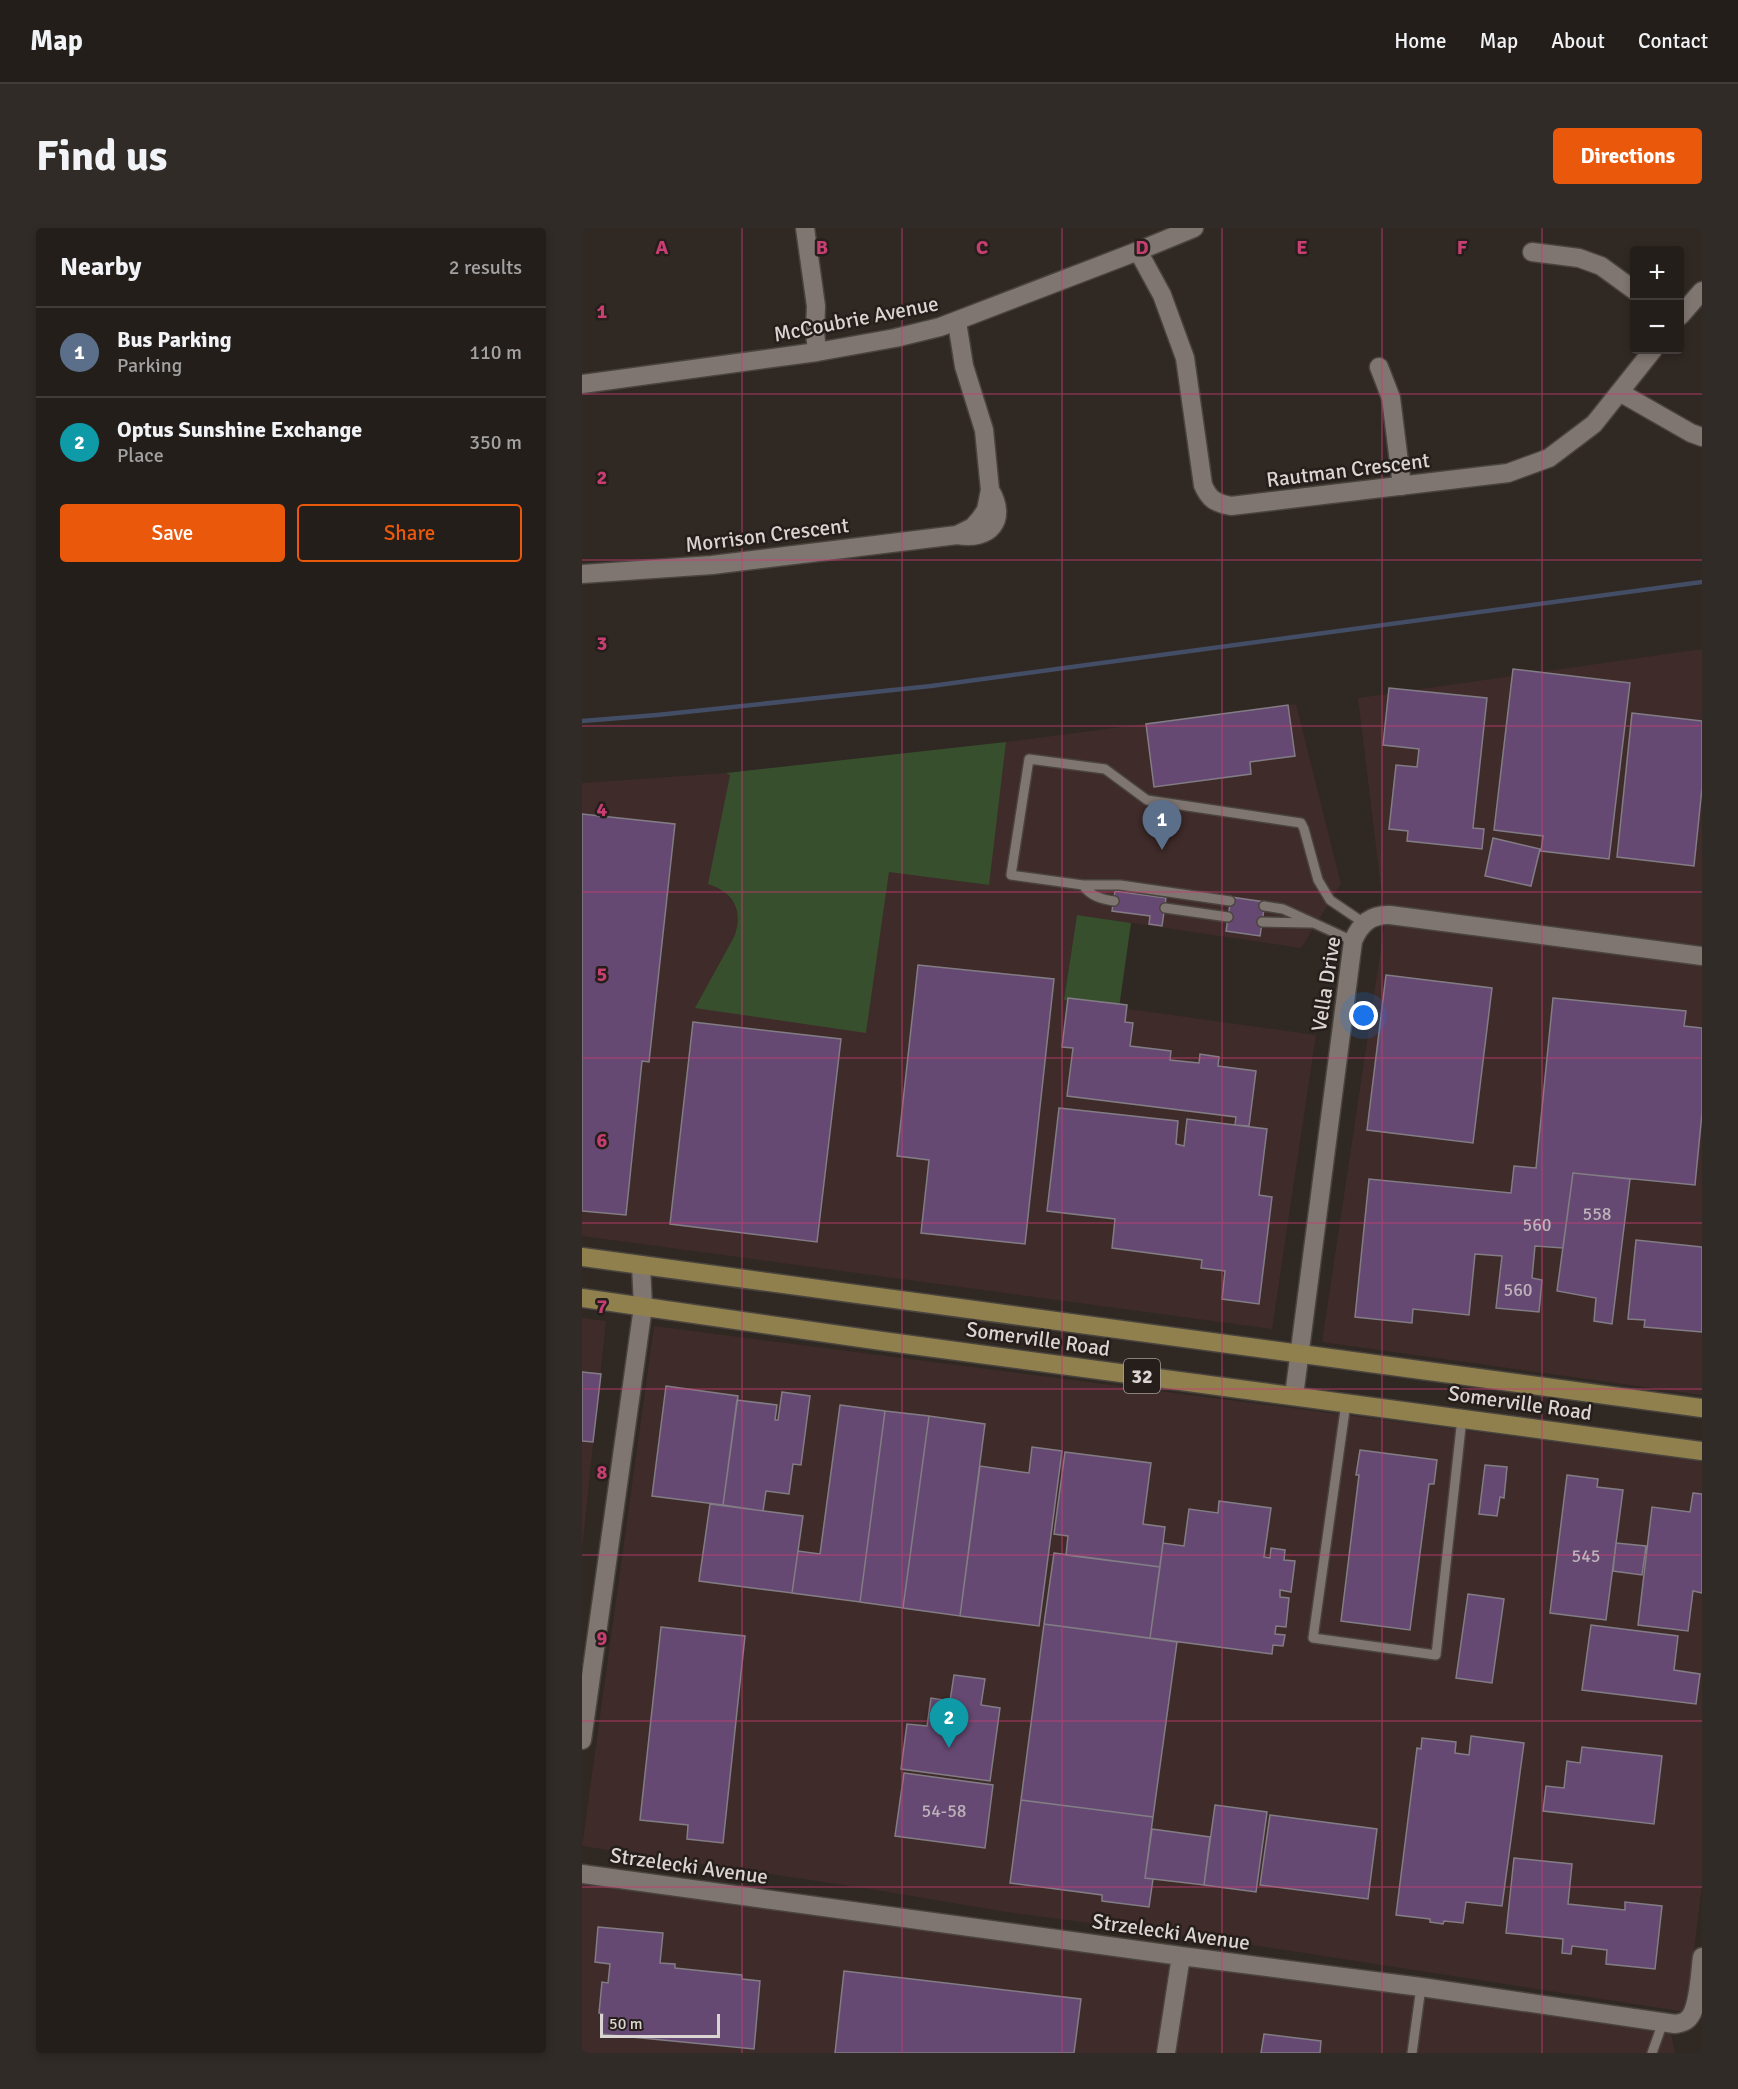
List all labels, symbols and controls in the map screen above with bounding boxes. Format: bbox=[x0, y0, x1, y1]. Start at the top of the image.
text: Map bbox=[30, 24, 83, 58]
text: Home bbox=[1394, 28, 1447, 54]
text: Map bbox=[1480, 28, 1518, 54]
text: About bbox=[1551, 28, 1605, 54]
text: Contact bbox=[1638, 28, 1708, 54]
button: Directions bbox=[1553, 128, 1702, 184]
text: Find us bbox=[36, 131, 167, 182]
text: A bbox=[656, 235, 669, 260]
text: B bbox=[816, 235, 828, 260]
text: C bbox=[976, 235, 988, 260]
text: D bbox=[1135, 235, 1149, 260]
text: E bbox=[1296, 235, 1308, 260]
text: F bbox=[1457, 235, 1468, 260]
map controls bbox=[1630, 246, 1684, 354]
button: + bbox=[1630, 246, 1684, 300]
text: Nearby bbox=[60, 251, 141, 283]
text: 2 results bbox=[449, 255, 522, 280]
street label: McCoubrie Avenue bbox=[771, 290, 941, 348]
text: 1 bbox=[597, 299, 608, 324]
button: − bbox=[1630, 300, 1684, 354]
text: Bus Parking bbox=[117, 326, 232, 353]
text: 1 bbox=[74, 340, 85, 365]
text: 110 m bbox=[469, 340, 522, 365]
text: Parking bbox=[117, 353, 182, 378]
text: Optus Sunshine Exchange bbox=[117, 416, 362, 443]
text: 2 bbox=[74, 430, 85, 455]
text: 350 m bbox=[469, 430, 522, 455]
text: Place bbox=[117, 443, 164, 468]
street label: Rautman Crescent bbox=[1265, 447, 1431, 493]
text: 2 bbox=[597, 465, 607, 490]
button: Save bbox=[60, 504, 285, 562]
button: Share bbox=[297, 504, 522, 562]
street label: Morrison Crescent bbox=[684, 512, 850, 558]
text: 3 bbox=[597, 631, 607, 656]
text: 4 bbox=[597, 797, 608, 822]
pin: 1 bbox=[1142, 800, 1182, 850]
street label: Vella Drive bbox=[1306, 935, 1346, 1033]
text: 5 bbox=[597, 962, 607, 987]
your location bbox=[1349, 1001, 1378, 1030]
text: 6 bbox=[597, 1128, 608, 1153]
house number: 558 bbox=[1582, 1203, 1612, 1225]
house number: 560 bbox=[1522, 1214, 1552, 1236]
house number: 560 bbox=[1503, 1279, 1533, 1301]
text: 7 bbox=[597, 1294, 608, 1319]
street label: Somerville Road bbox=[964, 1316, 1112, 1362]
road number: 32 bbox=[1124, 1359, 1160, 1393]
street label: Somerville Road bbox=[1446, 1380, 1594, 1426]
text: 8 bbox=[597, 1460, 608, 1485]
house number: 545 bbox=[1571, 1545, 1601, 1567]
text: 9 bbox=[597, 1626, 608, 1651]
pin: 2 bbox=[930, 1698, 968, 1748]
house number: 54-58 bbox=[921, 1800, 967, 1822]
street label: Strzelecki Avenue bbox=[608, 1842, 770, 1890]
street label: Strzelecki Avenue bbox=[1090, 1908, 1252, 1956]
scale bar bbox=[600, 2011, 720, 2038]
text: 50 m bbox=[609, 2014, 643, 2034]

